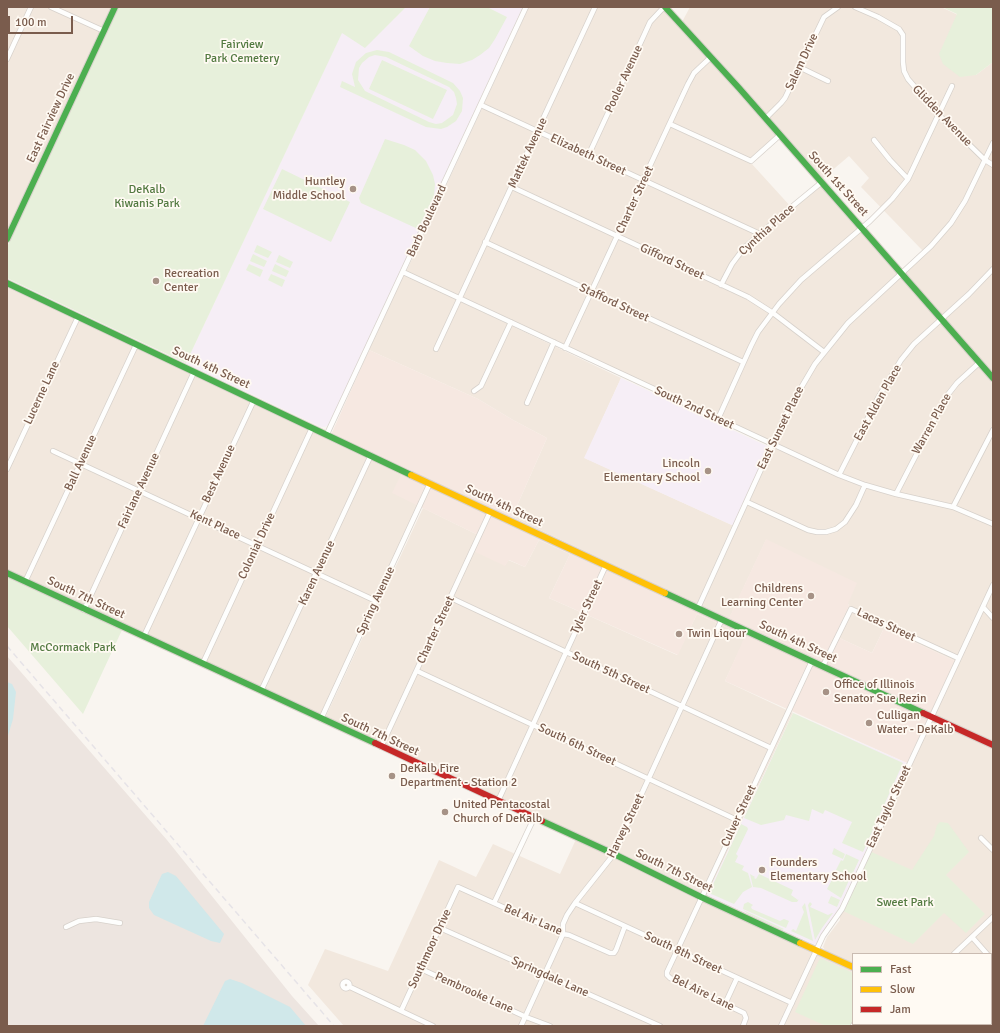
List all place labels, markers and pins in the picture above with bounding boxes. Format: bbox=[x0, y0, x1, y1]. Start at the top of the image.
place label: Huntley Middle School bbox=[272, 175, 345, 203]
marker: Huntley Middle School bbox=[348, 184, 358, 194]
place label: Recreation Center bbox=[164, 267, 219, 295]
marker: Recreation Center bbox=[151, 276, 161, 286]
place label: Lincoln Elementary School bbox=[604, 457, 700, 485]
marker: Lincoln Elementary School bbox=[703, 466, 713, 476]
place label: Childrens Learning Center bbox=[721, 582, 803, 610]
marker: Childrens Learning Center bbox=[806, 591, 816, 601]
place label: Twin Liqour bbox=[687, 627, 746, 641]
marker: Twin Liqour bbox=[674, 629, 684, 639]
place label: Office of Illinois Senator Sue Rezin bbox=[834, 678, 927, 706]
marker: Office of Illinois Senator Sue Rezin bbox=[821, 687, 831, 697]
place label: Culligan Water - DeKalb bbox=[877, 709, 954, 737]
marker: Culligan Water - DeKalb bbox=[864, 718, 874, 728]
place label: DeKalb Fire Department - Station 2 bbox=[400, 762, 517, 790]
marker: DeKalb Fire Department - Station 2 bbox=[387, 771, 397, 781]
place label: United Pentacostal Church of DeKalb bbox=[453, 798, 550, 826]
marker: United Pentacostal Church of DeKalb bbox=[440, 807, 450, 817]
place label: Founders Elementary School bbox=[770, 856, 866, 884]
marker: Founders Elementary School bbox=[757, 865, 767, 875]

